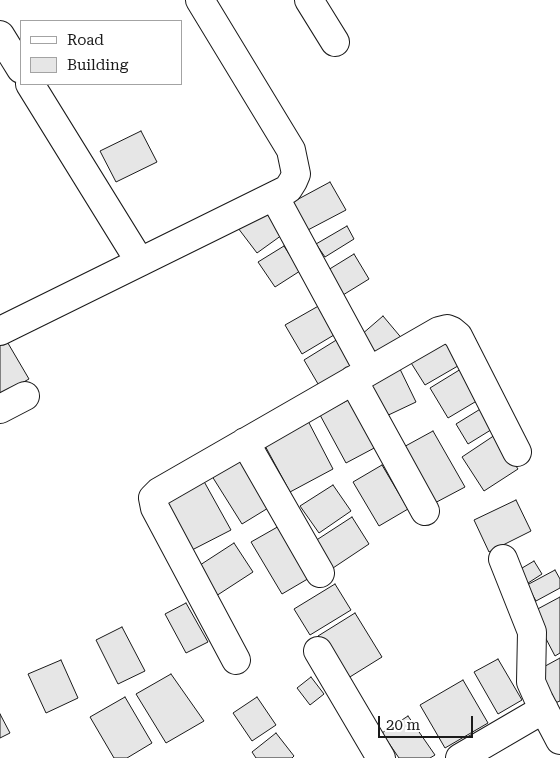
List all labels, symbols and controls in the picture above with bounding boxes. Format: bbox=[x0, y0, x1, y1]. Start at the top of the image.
legend bbox=[20, 20, 182, 85]
text: Road bbox=[67, 31, 104, 49]
text: Building bbox=[67, 56, 128, 74]
scale bar bbox=[380, 706, 475, 738]
text: 20 m bbox=[386, 716, 420, 734]

